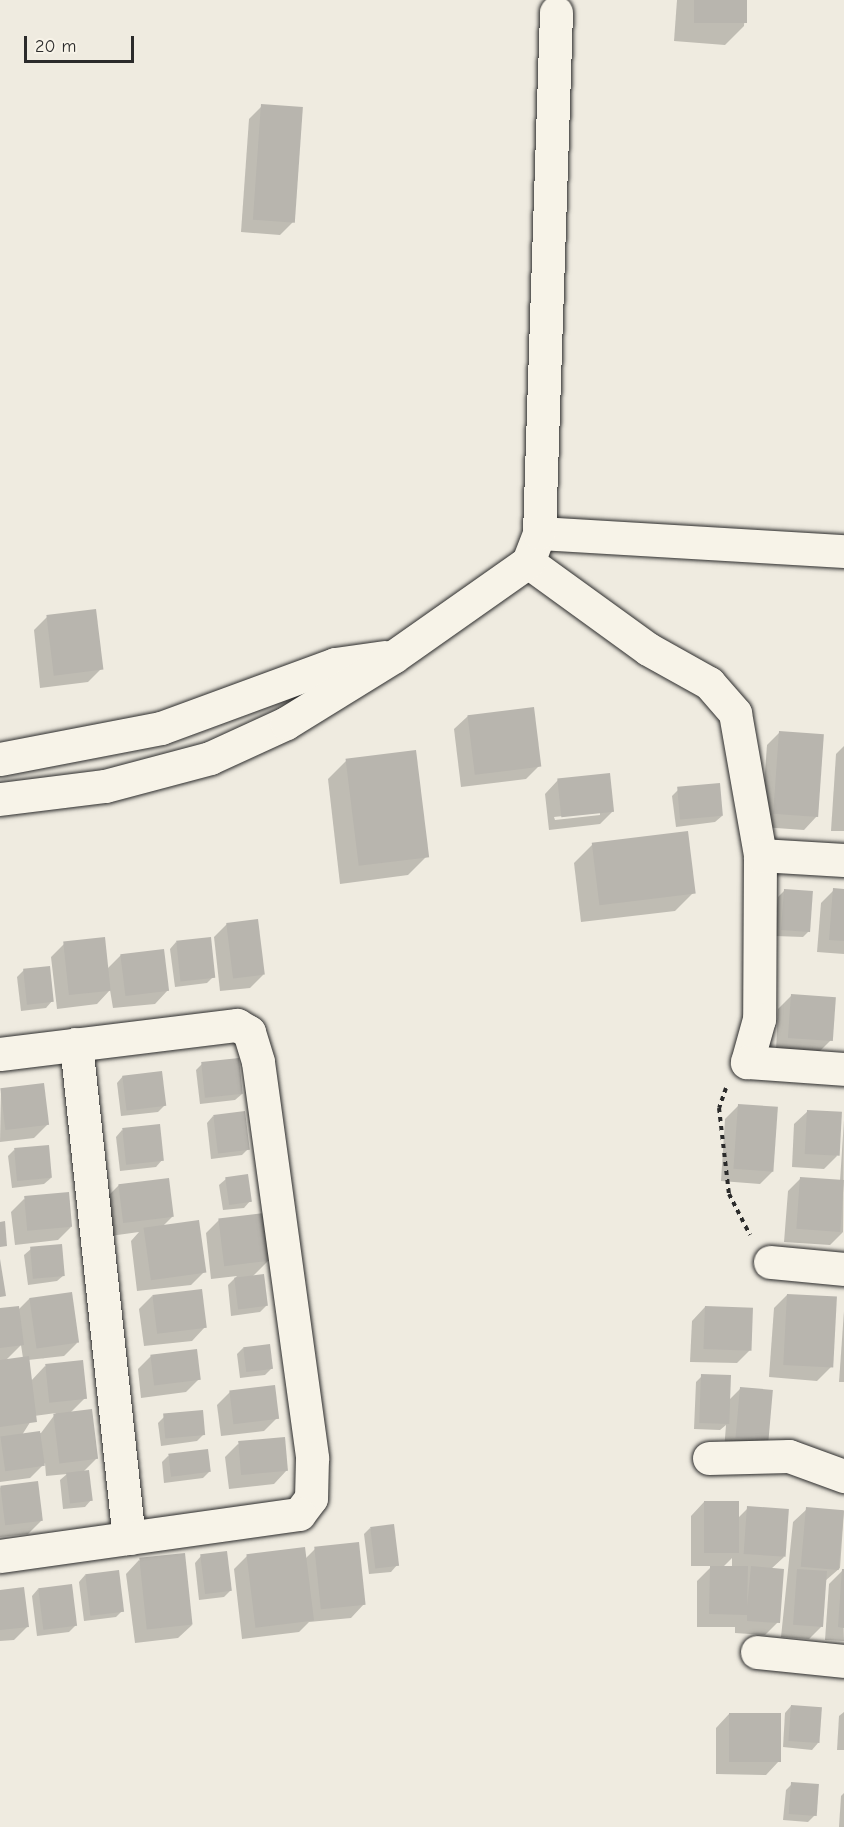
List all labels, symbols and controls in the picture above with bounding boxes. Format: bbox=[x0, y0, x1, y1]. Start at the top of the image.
scale bar bbox=[27, 24, 136, 62]
text: 20 m bbox=[35, 36, 76, 57]

